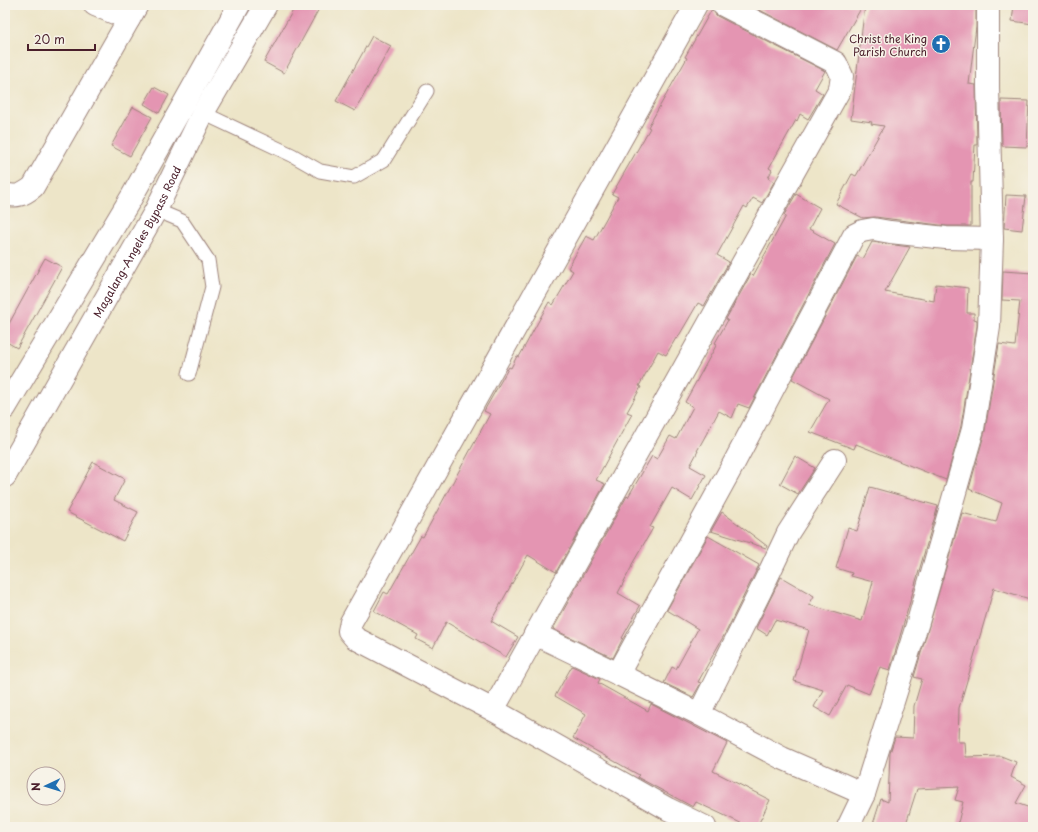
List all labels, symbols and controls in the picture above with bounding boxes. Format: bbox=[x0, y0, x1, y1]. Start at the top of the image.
scale bar bbox=[28, 26, 95, 52]
text: 20 m bbox=[34, 30, 65, 48]
place label: Christ the King Parish Church bbox=[849, 30, 927, 60]
church icon: Christ the King Parish Church bbox=[930, 33, 952, 55]
street label: Magalang-Angeles Bypass Road bbox=[88, 163, 185, 320]
north arrow bbox=[26, 766, 66, 806]
text: N bbox=[27, 782, 44, 792]

